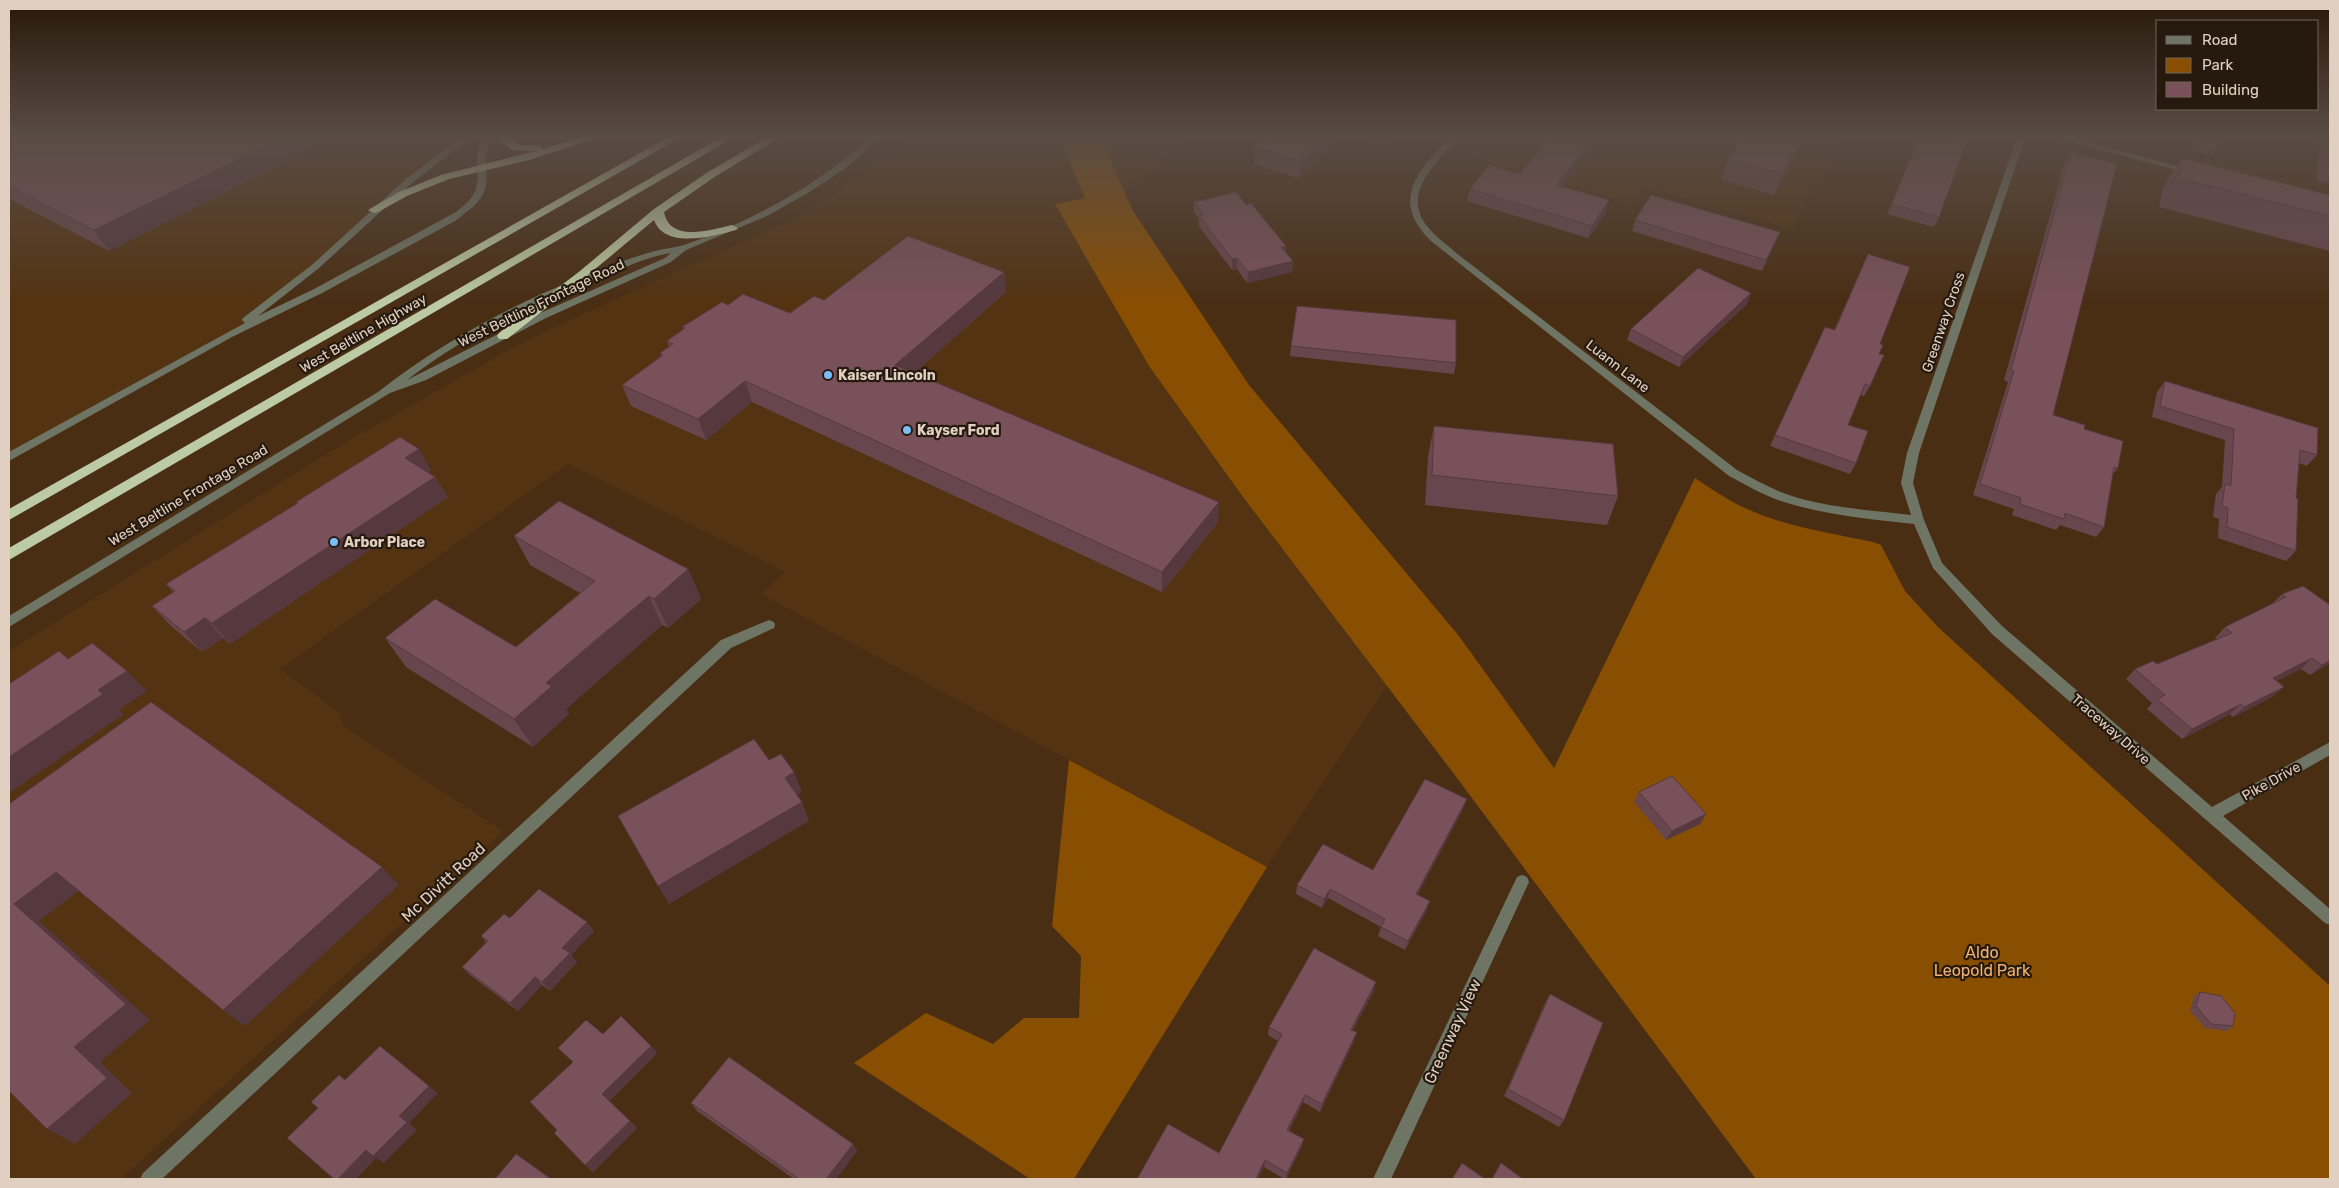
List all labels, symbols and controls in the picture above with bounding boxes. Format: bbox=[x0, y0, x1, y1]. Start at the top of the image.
legend bbox=[2156, 20, 2319, 110]
text: Road bbox=[2202, 31, 2238, 49]
text: Park bbox=[2202, 56, 2233, 74]
text: Building bbox=[2202, 81, 2259, 99]
street label: West Beltline Frontage Road bbox=[455, 256, 627, 351]
street label: Greenway Cross bbox=[1918, 270, 1969, 375]
street label: West Beltline Highway bbox=[297, 290, 430, 377]
street label: Luann Lane bbox=[1582, 336, 1653, 397]
place label: Kaiser Lincoln bbox=[838, 367, 936, 384]
marker: Kaiser Lincoln bbox=[822, 369, 834, 381]
place label: Kayser Ford bbox=[917, 422, 1000, 439]
marker: Kayser Ford bbox=[901, 424, 913, 436]
street label: West Beltline Frontage Road bbox=[105, 441, 271, 550]
place label: Arbor Place bbox=[344, 534, 425, 551]
marker: Arbor Place bbox=[328, 536, 340, 548]
street label: Traceway Drive bbox=[2068, 691, 2153, 768]
street label: Pike Drive bbox=[2239, 758, 2304, 804]
street label: Mc Divitt Road bbox=[398, 839, 489, 926]
park label: Aldo Leopold Park bbox=[1934, 943, 2031, 980]
street label: Greenway View bbox=[1420, 976, 1485, 1087]

